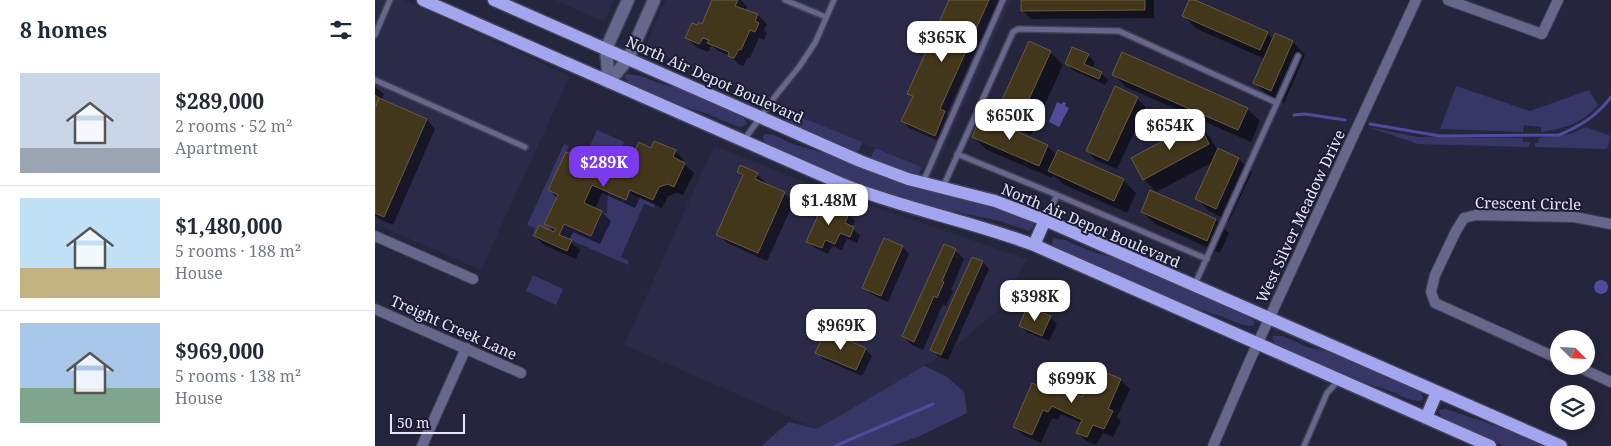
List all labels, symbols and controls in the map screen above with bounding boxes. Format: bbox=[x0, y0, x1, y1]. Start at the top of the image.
text: 8 homes bbox=[20, 16, 107, 44]
icon: filters bbox=[327, 16, 355, 44]
pin: $365K bbox=[907, 20, 977, 63]
text: $365K bbox=[918, 26, 966, 48]
street label: North Air Depot Boulevard bbox=[623, 31, 807, 127]
text: $289,000 bbox=[175, 87, 264, 115]
icon: home bbox=[60, 93, 120, 153]
pin: $650K bbox=[975, 98, 1045, 141]
text: $650K bbox=[986, 104, 1034, 126]
pin: $654K bbox=[1135, 108, 1205, 151]
text: $654K bbox=[1146, 114, 1194, 136]
text: 2 rooms · 52 m² bbox=[175, 115, 292, 137]
street label: West Silver Meadow Drive bbox=[1251, 126, 1349, 306]
text: Apartment bbox=[175, 137, 258, 159]
pin: $289K bbox=[569, 146, 639, 188]
text: $289K bbox=[580, 151, 628, 173]
street label: North Air Depot Boulevard bbox=[999, 178, 1183, 272]
pin: $1.48M bbox=[788, 184, 870, 226]
text: $1.48M bbox=[801, 189, 857, 211]
street label: Crescent Circle bbox=[1475, 192, 1581, 214]
text: $1,480,000 bbox=[175, 212, 282, 240]
icon: home bbox=[60, 218, 120, 278]
text: 5 rooms · 188 m² bbox=[175, 240, 301, 262]
text: House bbox=[175, 262, 223, 284]
pin: $398K bbox=[1000, 280, 1070, 322]
text: $398K bbox=[1011, 285, 1059, 307]
street label: Treight Creek Lane bbox=[388, 290, 520, 364]
pin: $969K bbox=[806, 308, 876, 351]
text: $969K bbox=[817, 314, 865, 336]
north arrow bbox=[1550, 330, 1595, 375]
map controls bbox=[1550, 330, 1595, 430]
text: $969,000 bbox=[175, 337, 264, 365]
icon: home bbox=[60, 343, 120, 403]
pin: $699K bbox=[1037, 362, 1107, 404]
text: 5 rooms · 138 m² bbox=[175, 365, 301, 387]
text: $699K bbox=[1048, 367, 1096, 389]
button: layers bbox=[1550, 385, 1595, 430]
text: House bbox=[175, 387, 223, 409]
scale bar bbox=[390, 411, 465, 434]
text: 50 m bbox=[397, 413, 430, 432]

